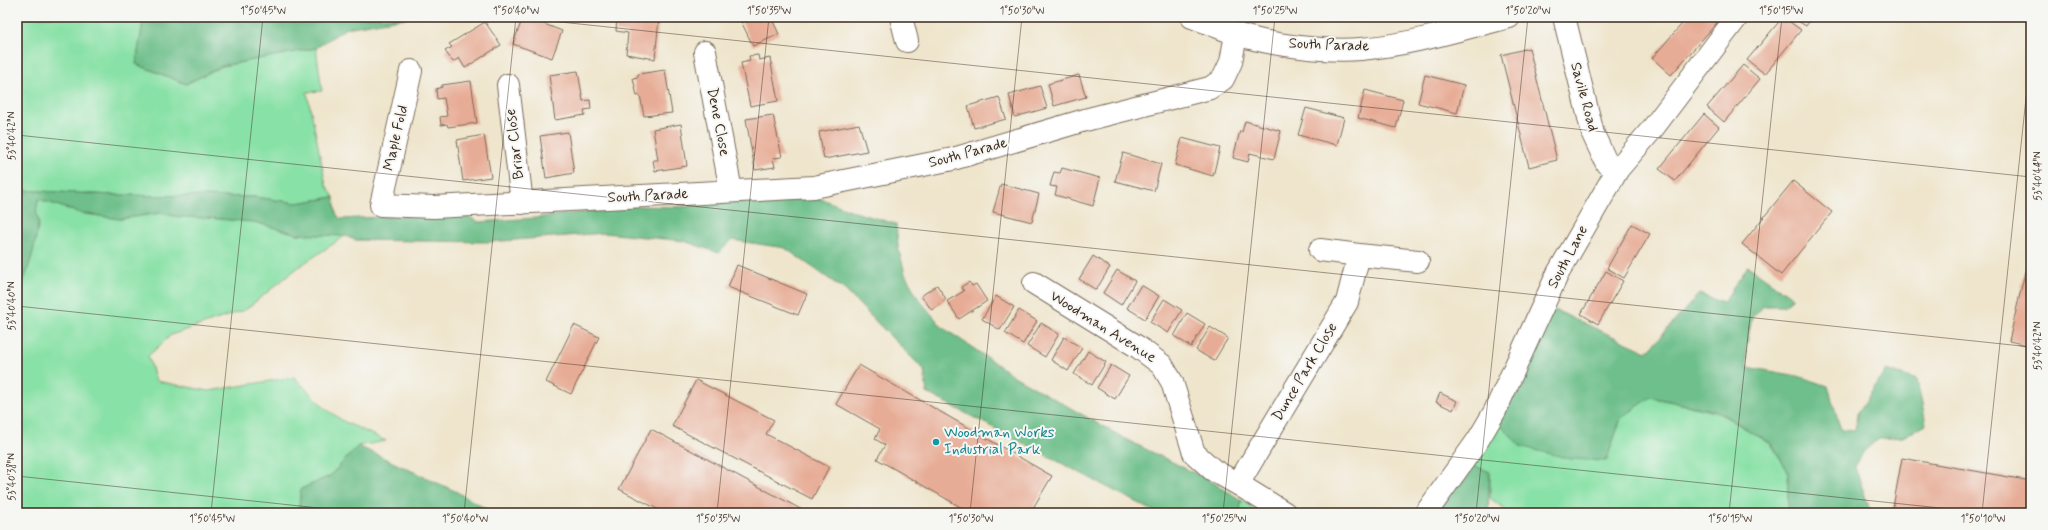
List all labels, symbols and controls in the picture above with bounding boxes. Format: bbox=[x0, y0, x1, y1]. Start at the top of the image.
text: 1°50'45"W bbox=[240, 4, 286, 18]
text: 1°50'40"W bbox=[493, 4, 539, 18]
text: 1°50'35"W bbox=[747, 4, 791, 18]
text: 1°50'30"W bbox=[1000, 4, 1044, 18]
text: 1°50'25"W bbox=[1253, 4, 1297, 18]
text: 1°50'20"W bbox=[1505, 4, 1551, 18]
text: 1°50'15"W bbox=[1759, 4, 1803, 18]
street label: South Parade bbox=[1288, 34, 1370, 56]
street label: Savile Road bbox=[1565, 60, 1603, 134]
street label: Dene Close bbox=[702, 86, 734, 158]
street label: Maple Fold bbox=[379, 103, 413, 173]
street label: Briar Close bbox=[501, 107, 529, 180]
text: 53°40'42"N bbox=[5, 111, 19, 160]
street label: South Parade bbox=[926, 133, 1010, 173]
text: 53°40'44"N bbox=[2031, 151, 2045, 201]
street label: South Parade bbox=[607, 184, 689, 208]
street label: South Lane bbox=[1543, 222, 1593, 292]
text: 53°40'40"N bbox=[5, 281, 19, 331]
street label: Woodman Avenue bbox=[1046, 286, 1160, 368]
street label: Dunce Park Close bbox=[1268, 319, 1342, 425]
text: 53°40'42"N bbox=[2031, 321, 2045, 370]
place label: Woodman Works Industrial Park bbox=[944, 423, 1055, 460]
marker: Woodman Works Industrial Park bbox=[931, 437, 941, 447]
text: 53°40'38"N bbox=[5, 453, 19, 501]
text: 1°50'45"W bbox=[189, 512, 235, 526]
text: 1°50'40"W bbox=[442, 512, 488, 526]
text: 1°50'35"W bbox=[696, 512, 740, 526]
text: 1°50'30"W bbox=[949, 512, 993, 526]
text: 1°50'25"W bbox=[1202, 512, 1246, 526]
text: 1°50'20"W bbox=[1454, 512, 1500, 526]
text: 1°50'15"W bbox=[1708, 512, 1752, 526]
text: 1°50'10"W bbox=[1961, 512, 2005, 526]

